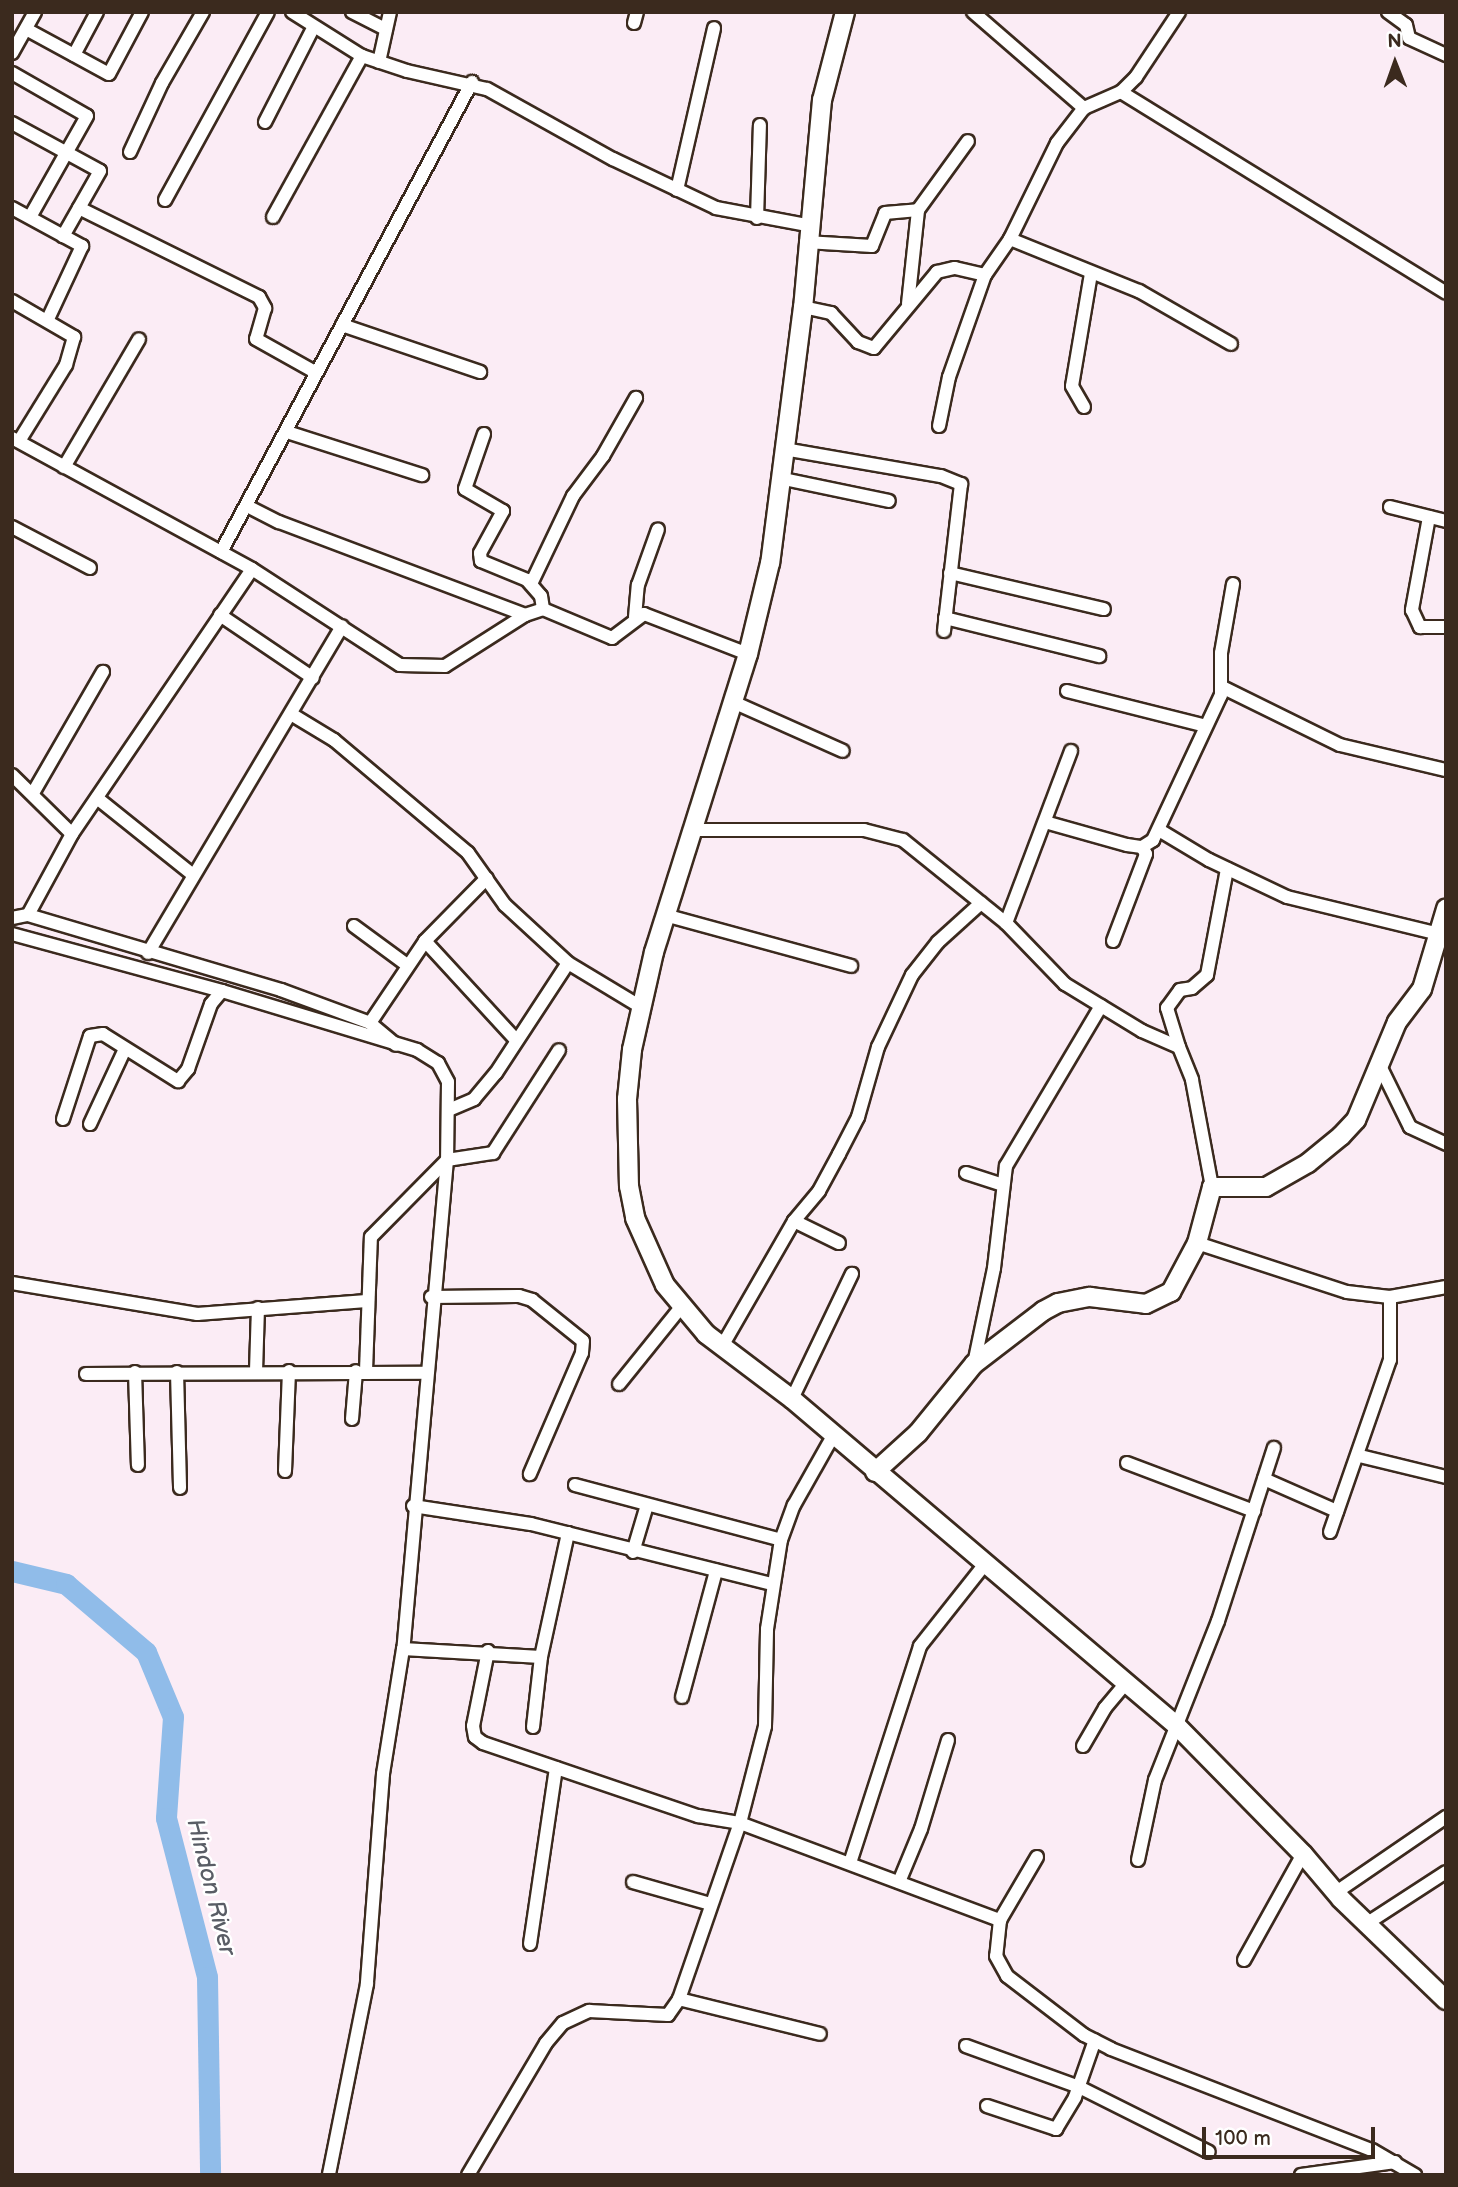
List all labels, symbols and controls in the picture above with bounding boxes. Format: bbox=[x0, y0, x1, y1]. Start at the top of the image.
north arrow bbox=[1360, 28, 1430, 98]
text: N bbox=[1387, 30, 1402, 53]
water label: Hindon River bbox=[180, 1816, 242, 1958]
scale bar bbox=[1206, 2114, 1379, 2158]
text: 100 m bbox=[1215, 2126, 1271, 2151]

